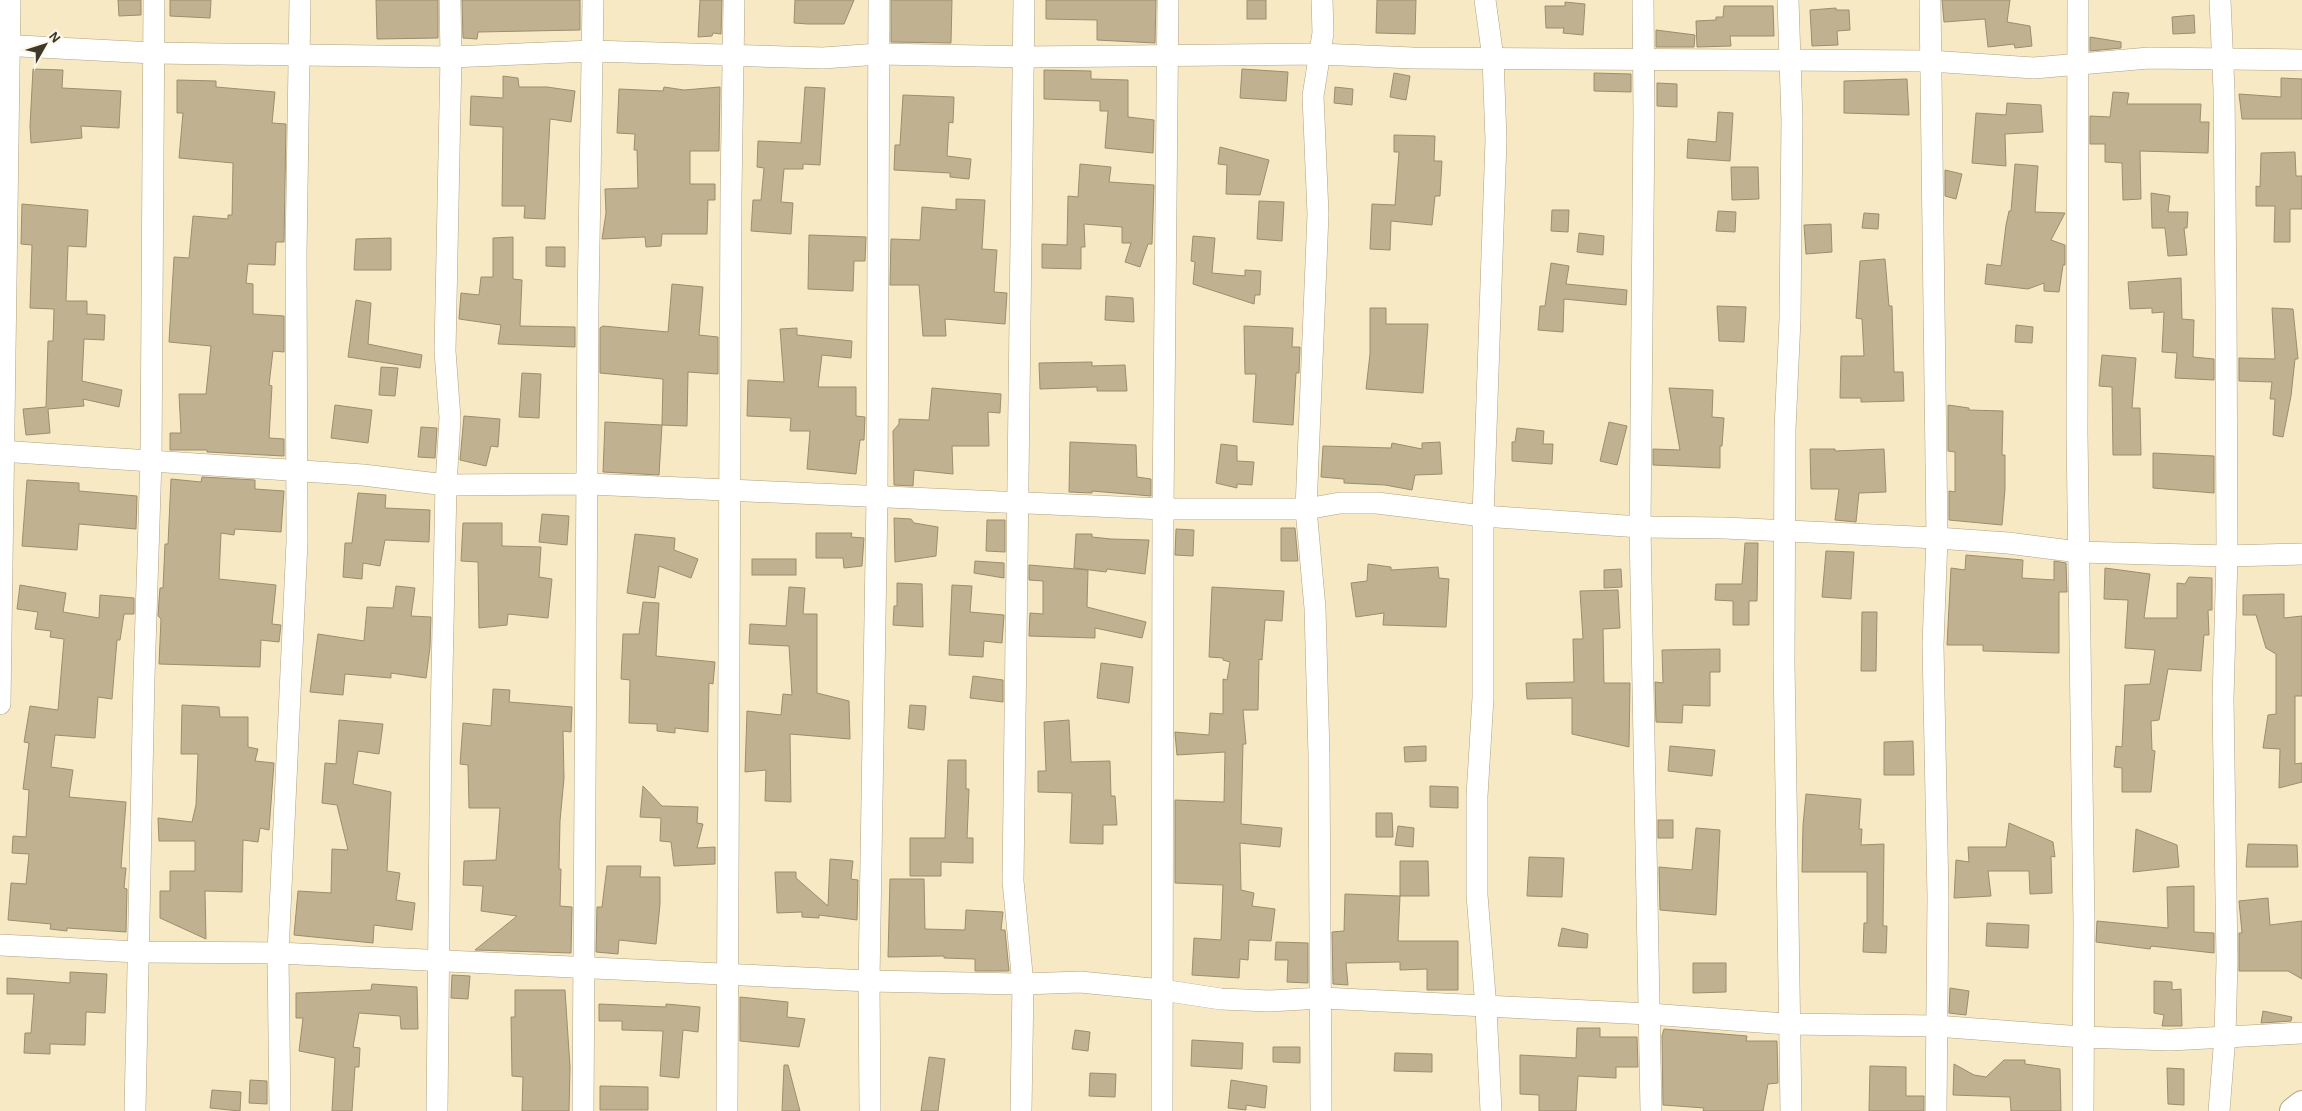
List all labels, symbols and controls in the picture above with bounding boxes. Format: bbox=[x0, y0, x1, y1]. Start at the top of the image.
north arrow bbox=[20, 20, 70, 70]
text: N bbox=[46, 29, 63, 46]

